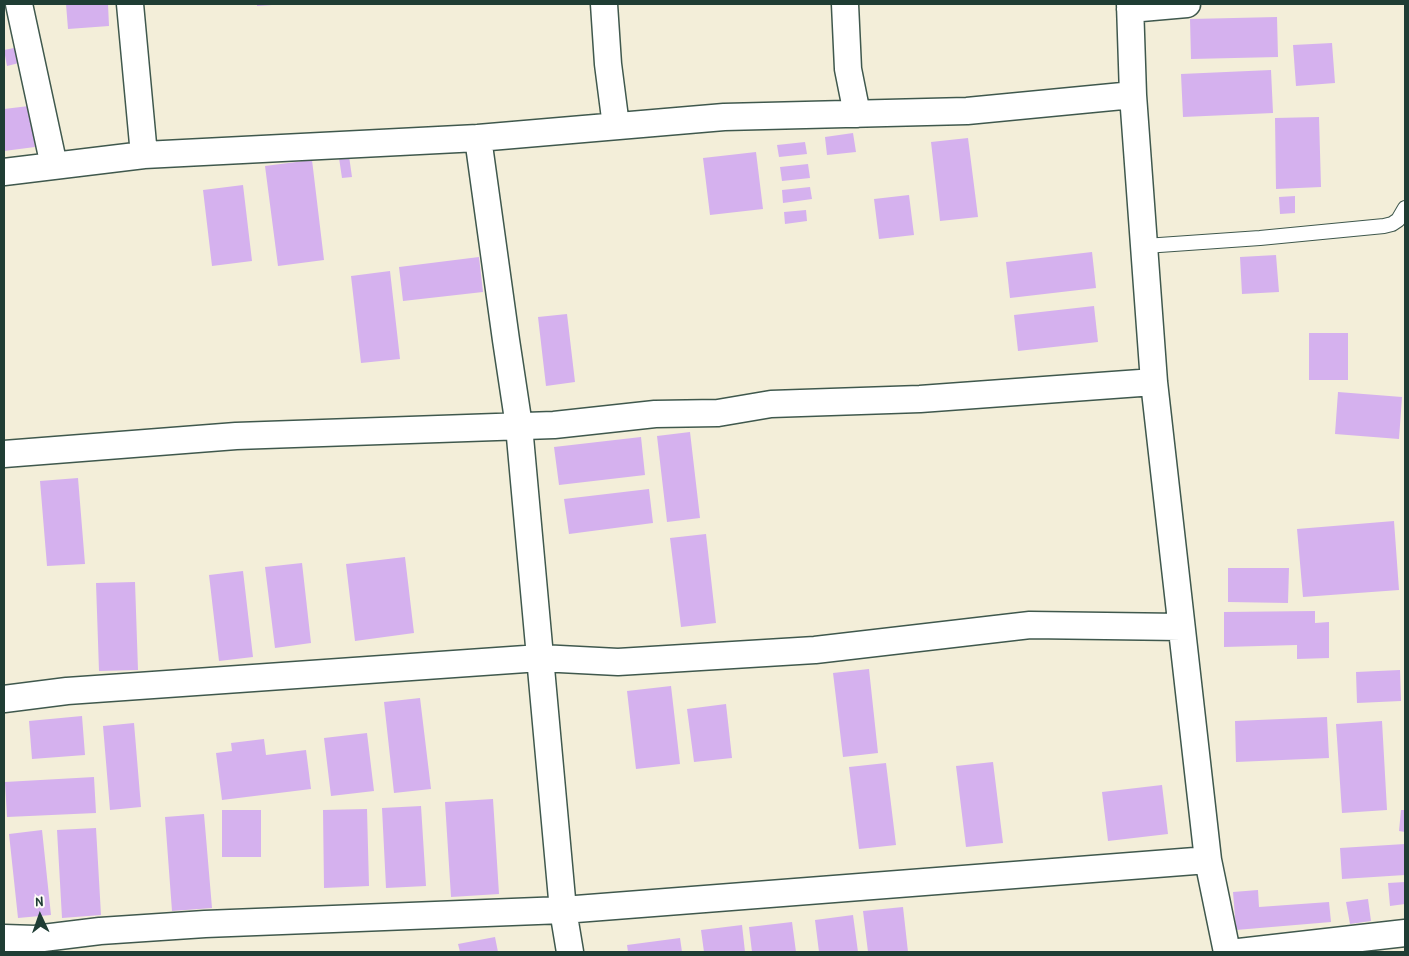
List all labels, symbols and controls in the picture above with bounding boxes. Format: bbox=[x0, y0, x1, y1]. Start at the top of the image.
north arrow bbox=[15, 891, 65, 941]
text: N bbox=[35, 891, 43, 910]

